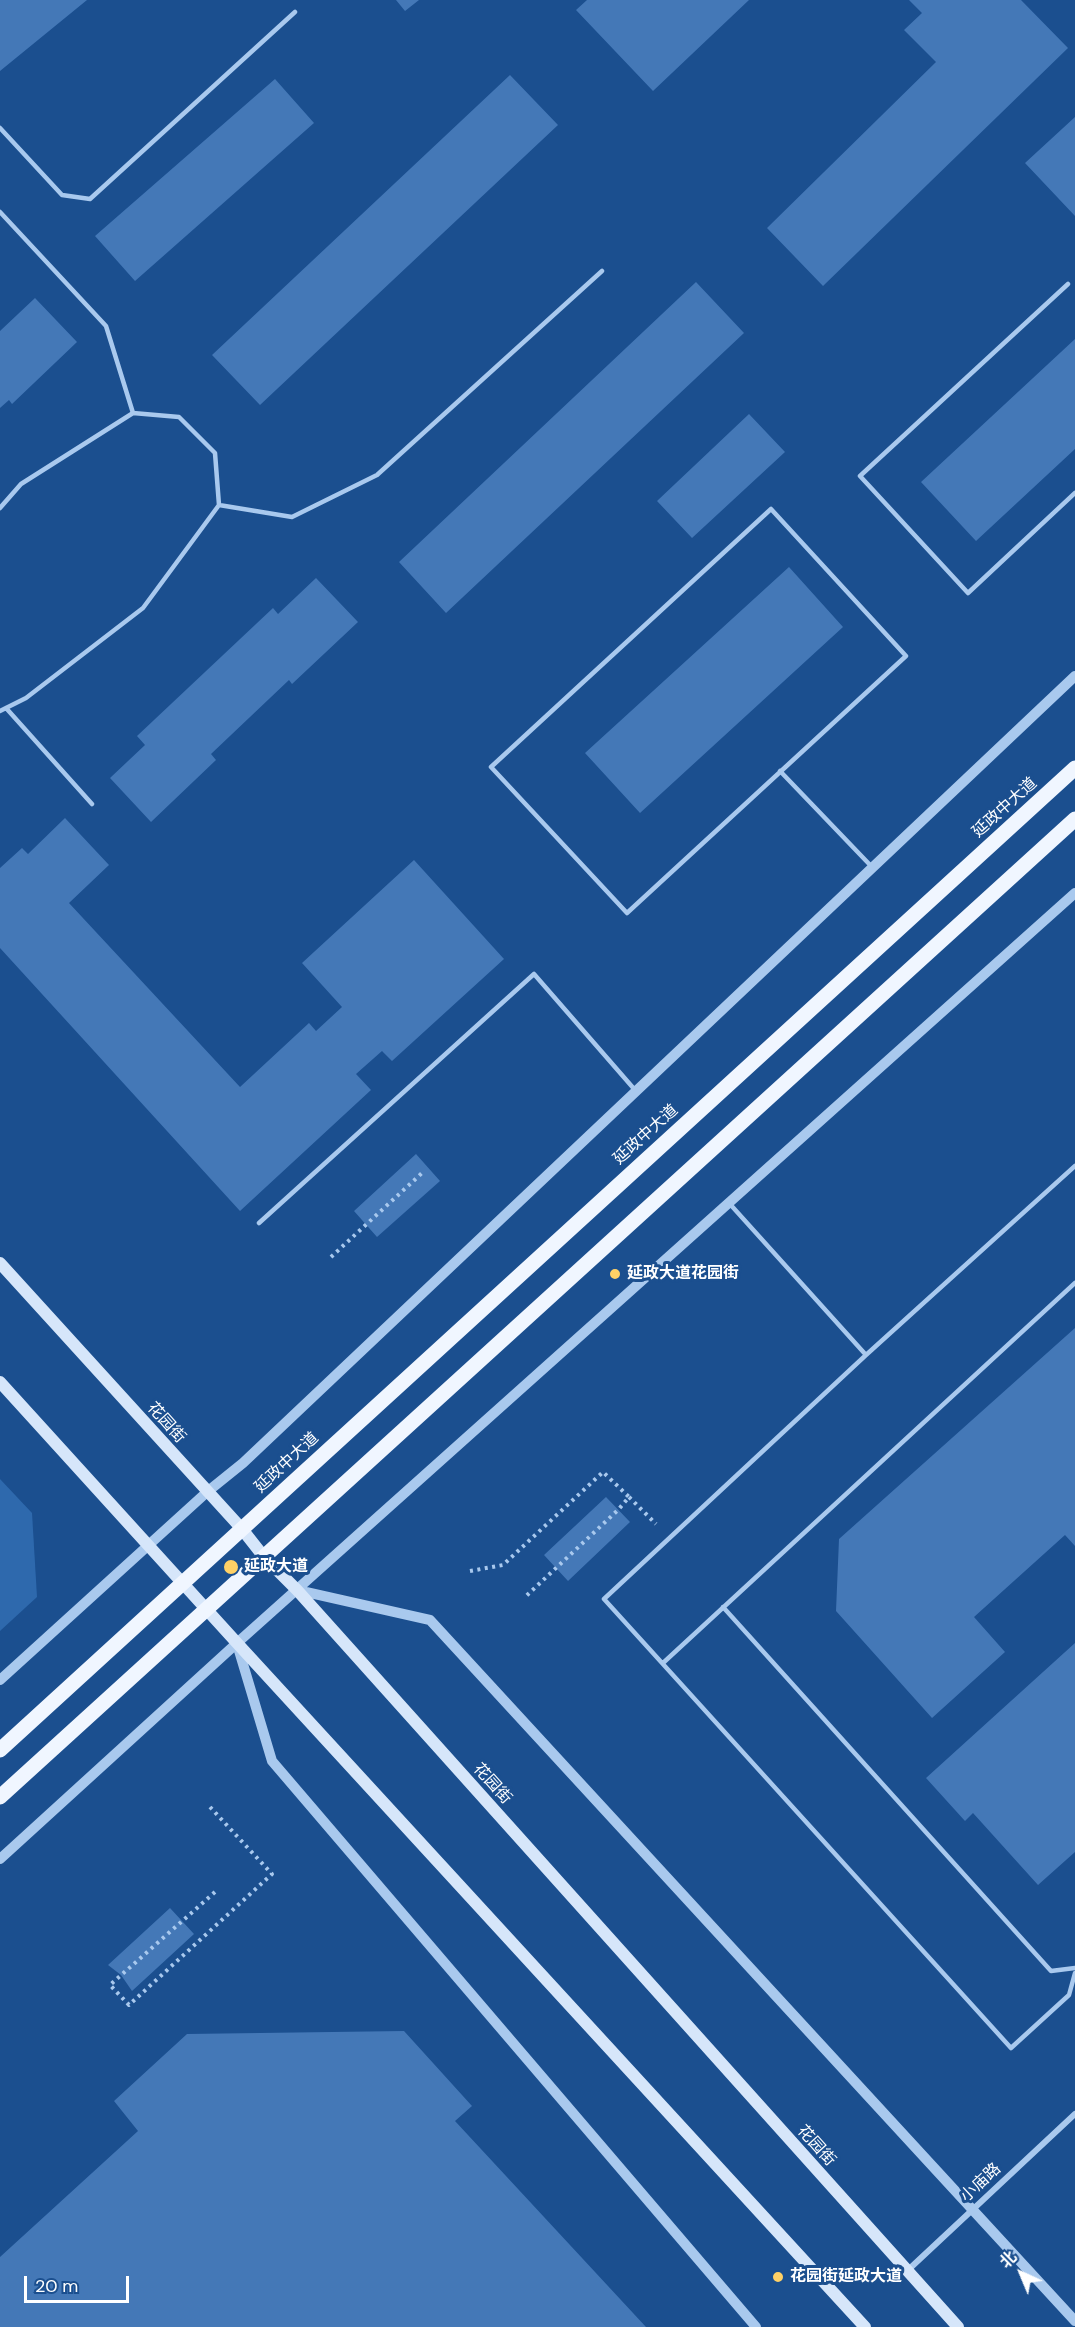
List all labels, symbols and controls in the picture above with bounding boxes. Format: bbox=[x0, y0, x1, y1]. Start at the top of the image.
street label: 延政中大道 bbox=[969, 774, 1041, 842]
street label: 延政中大道 bbox=[610, 1101, 682, 1169]
place label: 延政大道花园街 bbox=[627, 1264, 739, 1284]
marker: 延政大道花园街 bbox=[608, 1267, 622, 1281]
street label: 花园街 bbox=[143, 1399, 189, 1447]
street label: 延政中大道 bbox=[251, 1429, 323, 1497]
place label: 延政大道 bbox=[244, 1557, 308, 1577]
marker: 延政大道 bbox=[222, 1558, 240, 1576]
street label: 花园街 bbox=[469, 1760, 515, 1808]
street label: 花园街 bbox=[793, 2122, 839, 2170]
street label: 小庙路 bbox=[957, 2160, 1005, 2206]
north arrow bbox=[991, 2243, 1051, 2303]
text: 北 bbox=[995, 2247, 1021, 2273]
scale bar bbox=[27, 2264, 132, 2302]
place label: 花园街延政大道 bbox=[790, 2267, 902, 2287]
marker: 花园街延政大道 bbox=[771, 2270, 785, 2284]
text: 20 m bbox=[35, 2274, 78, 2298]

